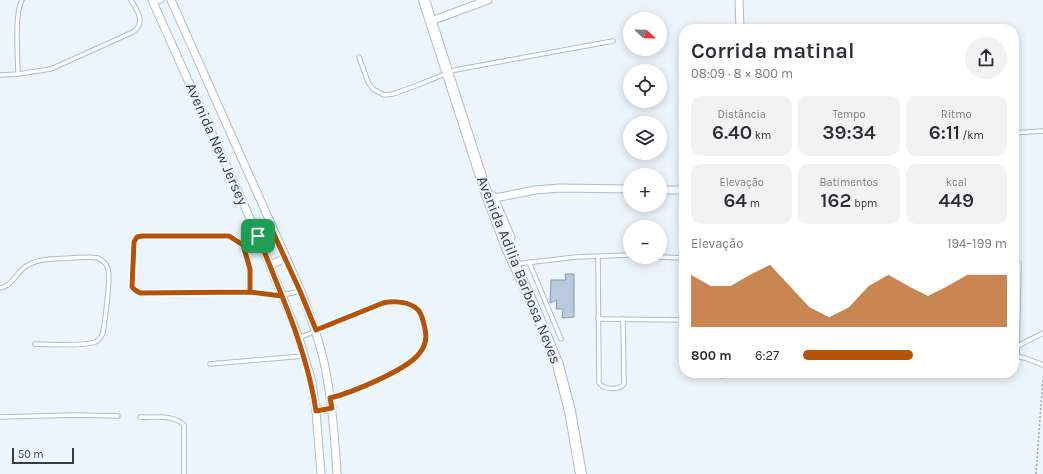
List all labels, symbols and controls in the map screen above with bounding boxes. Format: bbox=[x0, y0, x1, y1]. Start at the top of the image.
north arrow bbox=[623, 12, 667, 56]
map controls bbox=[623, 12, 667, 264]
button: share bbox=[965, 37, 1007, 79]
text: Corrida matinal bbox=[691, 38, 854, 64]
button: locate bbox=[623, 64, 667, 108]
text: 08:09 · 8 × 800 m bbox=[691, 66, 793, 81]
street label: Avenida New Jersey bbox=[182, 80, 252, 208]
text: Distância bbox=[718, 108, 766, 121]
text: Tempo bbox=[832, 108, 866, 121]
text: Ritmo bbox=[941, 108, 972, 121]
button: layers bbox=[623, 116, 667, 160]
text: 6.40 bbox=[712, 121, 752, 144]
text: 39:34 bbox=[822, 121, 876, 144]
text: 6:11 bbox=[929, 121, 960, 144]
text: km bbox=[752, 129, 771, 142]
text: /km bbox=[960, 129, 984, 142]
button: + bbox=[623, 168, 667, 212]
street label: Avenida Adilia Barbosa Neves bbox=[473, 173, 565, 367]
text: Elevação bbox=[720, 176, 764, 189]
text: Batimentos bbox=[820, 176, 878, 189]
text: kcal bbox=[946, 176, 967, 189]
text: 64 bbox=[723, 189, 747, 212]
text: 162 bbox=[821, 189, 852, 212]
text: 449 bbox=[939, 189, 974, 212]
text: m bbox=[747, 197, 760, 210]
text: bpm bbox=[852, 197, 877, 210]
pin bbox=[241, 219, 275, 253]
button: − bbox=[623, 220, 667, 264]
icon: arrive bbox=[247, 225, 269, 247]
text: Elevação bbox=[691, 236, 743, 251]
text: 194–199 m bbox=[947, 236, 1007, 251]
text: 800 m bbox=[691, 348, 731, 363]
text: 6:27 bbox=[755, 348, 779, 363]
scale bar bbox=[12, 446, 74, 465]
text: 50 m bbox=[18, 448, 44, 461]

